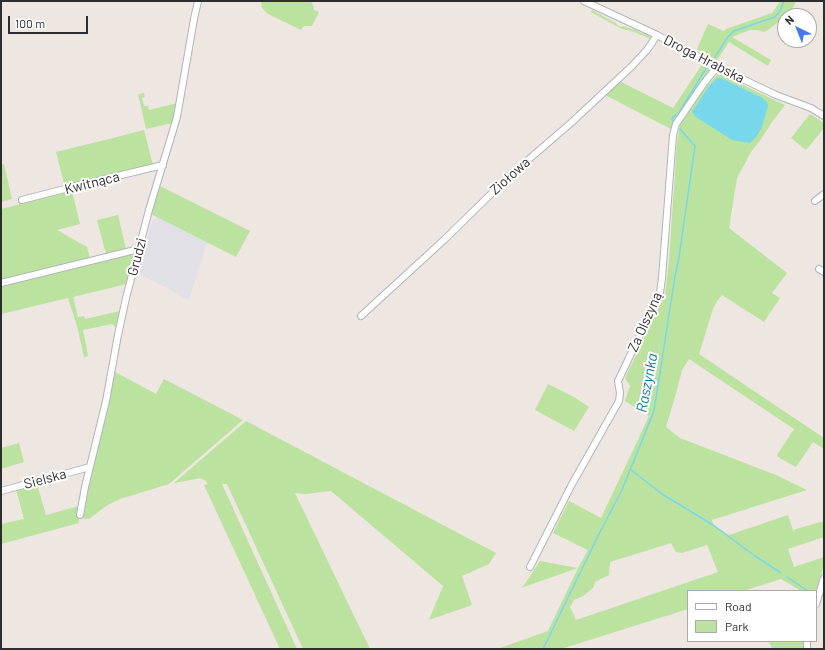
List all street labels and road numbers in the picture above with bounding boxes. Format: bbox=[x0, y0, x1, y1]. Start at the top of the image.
street label: Droga Hrabska bbox=[661, 31, 747, 87]
street label: Ziołowa bbox=[486, 154, 534, 198]
street label: Kwitnąca bbox=[63, 168, 121, 198]
street label: Grudzi bbox=[124, 236, 150, 278]
street label: Za Olszyną bbox=[624, 289, 666, 355]
street label: Sielska bbox=[22, 465, 68, 493]

